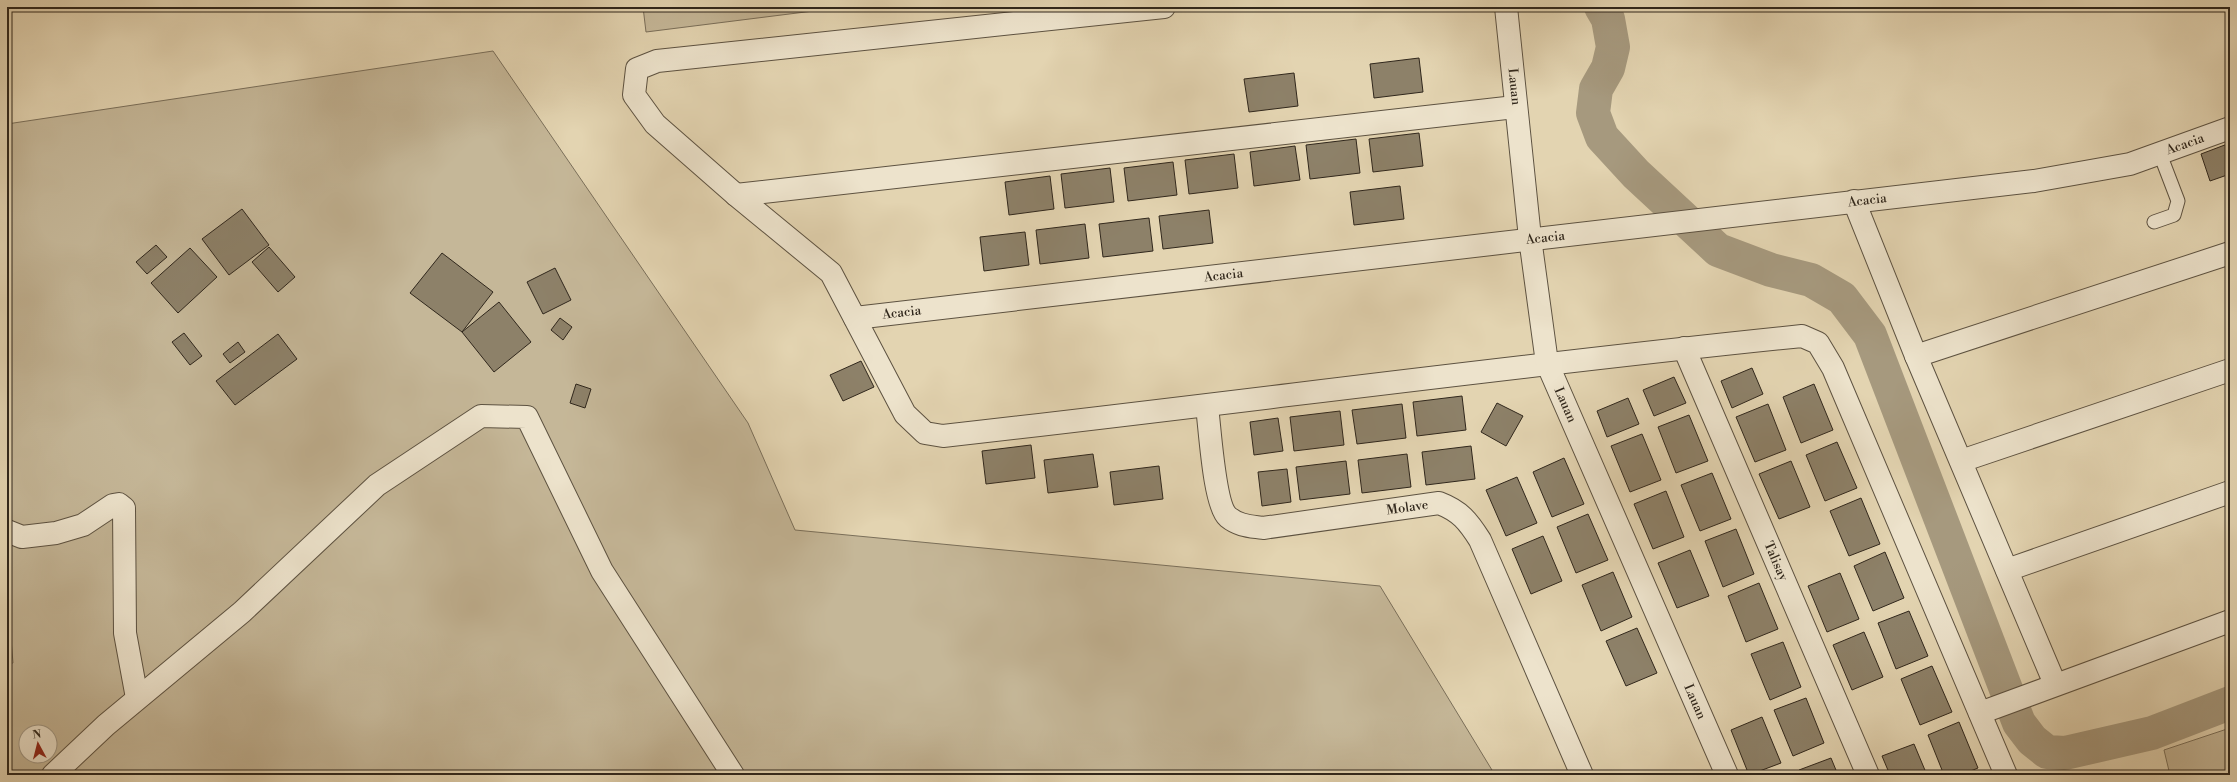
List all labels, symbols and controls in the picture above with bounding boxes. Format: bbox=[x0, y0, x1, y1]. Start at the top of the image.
street label: Lauan bbox=[1504, 67, 1524, 106]
street label: Acacia bbox=[2163, 130, 2207, 159]
street label: Acacia bbox=[1846, 190, 1888, 211]
street label: Acacia bbox=[1524, 228, 1566, 248]
street label: Acacia bbox=[1202, 265, 1244, 286]
street label: Acacia bbox=[880, 302, 922, 323]
street label: Lauan bbox=[1551, 385, 1580, 425]
street label: Molave bbox=[1385, 497, 1430, 518]
street label: Talisay bbox=[1760, 539, 1792, 584]
street label: Lauan bbox=[1680, 682, 1710, 722]
north arrow bbox=[18, 724, 58, 764]
text: N bbox=[32, 728, 42, 743]

